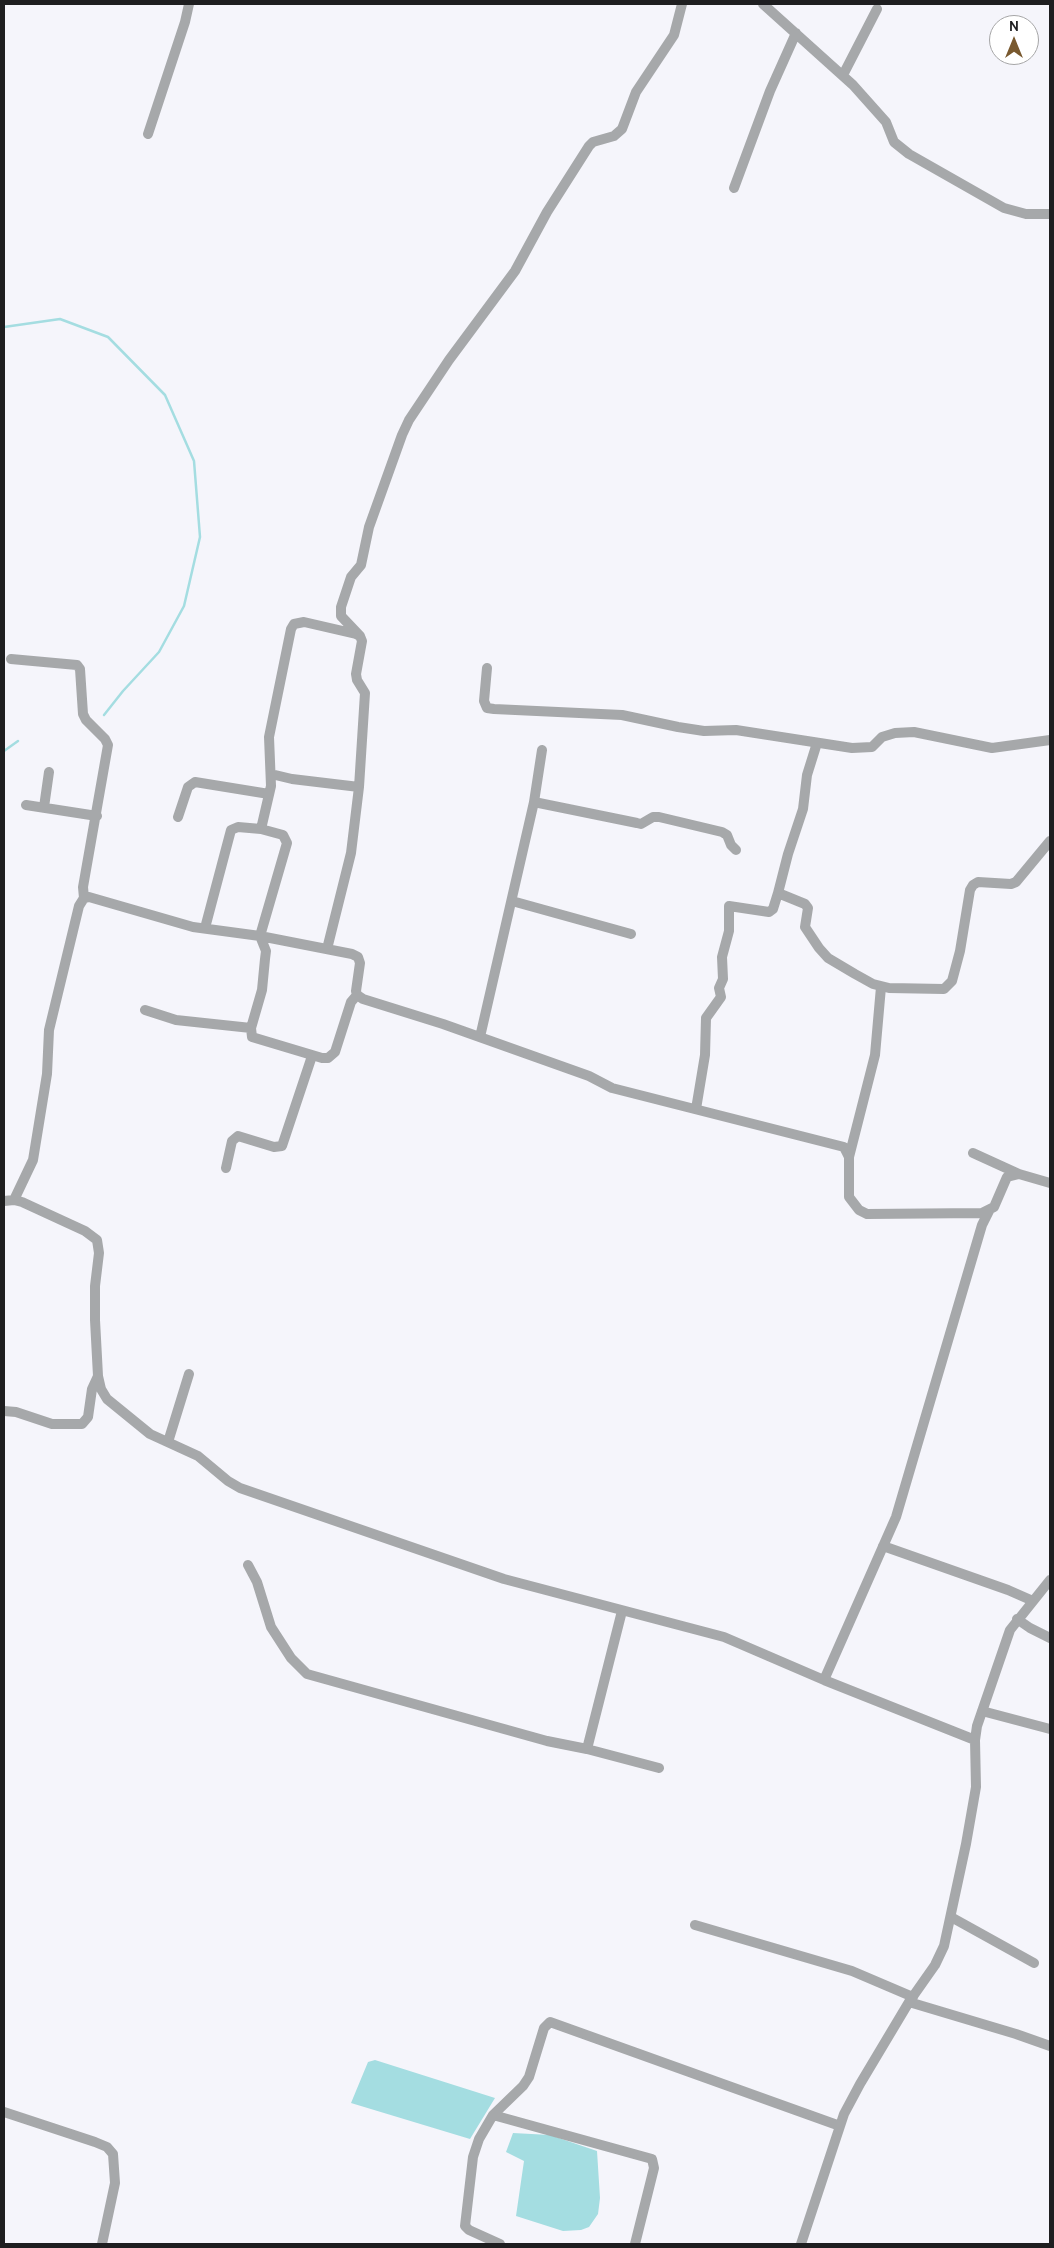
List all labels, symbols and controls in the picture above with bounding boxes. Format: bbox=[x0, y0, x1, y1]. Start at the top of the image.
north arrow bbox=[989, 15, 1039, 65]
text: N bbox=[1009, 17, 1019, 35]

